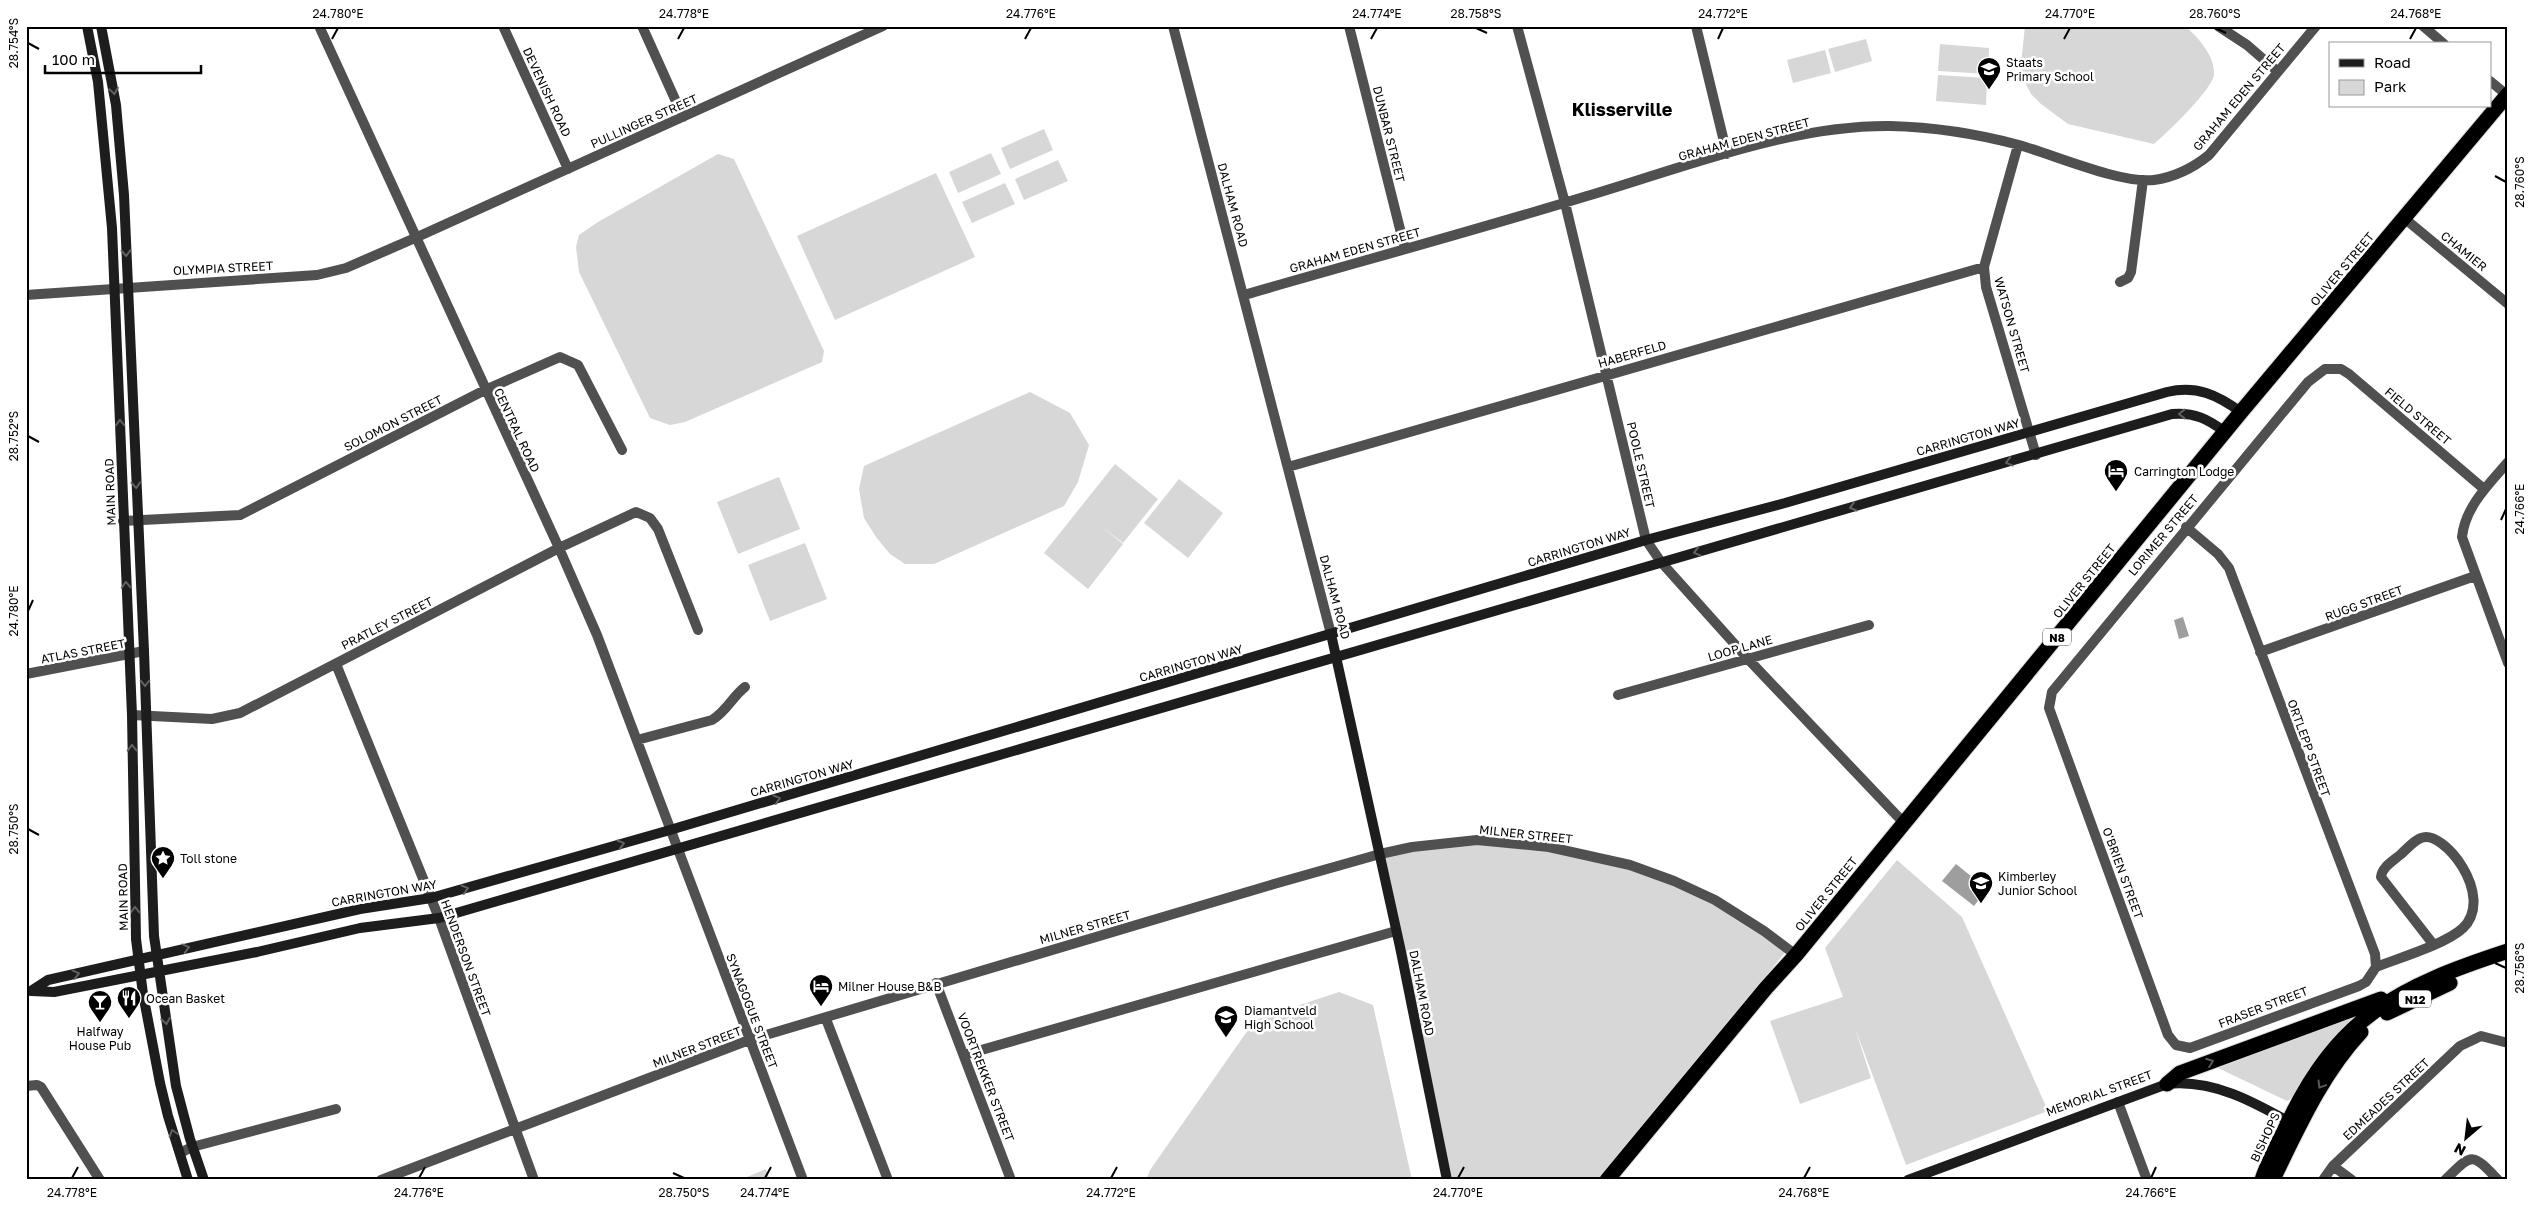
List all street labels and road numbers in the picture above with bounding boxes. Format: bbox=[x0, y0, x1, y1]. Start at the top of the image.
street label: GRAHAM EDEN STREET bbox=[2190, 40, 2289, 154]
street label: DEVENISH ROAD bbox=[520, 45, 574, 139]
street label: DUNBAR STREET bbox=[1370, 84, 1408, 184]
street label: PULLINGER STREET bbox=[588, 90, 700, 151]
street label: GRAHAM EDEN STREET bbox=[1677, 114, 1812, 164]
street label: DALHAM ROAD bbox=[1215, 161, 1251, 249]
street label: GRAHAM EDEN STREET bbox=[1288, 224, 1423, 276]
street label: CHAMIER bbox=[2438, 228, 2490, 274]
street label: OLIVER STREET bbox=[2307, 229, 2377, 309]
street label: OLYMPIA STREET bbox=[173, 258, 274, 278]
street label: WATSON STREET bbox=[1991, 275, 2033, 375]
street label: HABERFELD bbox=[1596, 337, 1668, 371]
street label: FIELD STREET bbox=[2382, 384, 2455, 448]
street label: CENTRAL ROAD bbox=[491, 385, 543, 475]
street label: SOLOMON STREET bbox=[341, 391, 445, 454]
street label: CARRINGTON WAY bbox=[1915, 415, 2022, 459]
street label: POOLE STREET bbox=[1624, 420, 1658, 510]
street label: MAIN ROAD bbox=[101, 458, 119, 526]
street label: LORIMER STREET bbox=[2125, 491, 2202, 579]
street label: CARRINGTON WAY bbox=[1526, 524, 1633, 570]
street label: OLIVER STREET bbox=[2049, 540, 2119, 621]
street label: DALHAM ROAD bbox=[1317, 553, 1353, 641]
street label: RUGG STREET bbox=[2323, 582, 2406, 624]
street label: PRATLEY STREET bbox=[339, 593, 436, 653]
road number: N8 bbox=[2043, 628, 2071, 646]
street label: LOOP LANE bbox=[1706, 632, 1774, 664]
street label: ATLAS STREET bbox=[40, 635, 127, 667]
street label: CARRINGTON WAY bbox=[1138, 641, 1245, 685]
street label: ORTLEPP STREET bbox=[2284, 697, 2334, 799]
street label: CARRINGTON WAY bbox=[749, 756, 856, 800]
street label: MILNER STREET bbox=[1479, 822, 1574, 846]
street label: O'BRIEN STREET bbox=[2099, 825, 2147, 921]
street label: OLIVER STREET bbox=[1791, 853, 1861, 934]
street label: MAIN ROAD bbox=[115, 863, 131, 931]
street label: CARRINGTON WAY bbox=[330, 876, 438, 910]
street label: HENDERSON STREET bbox=[438, 897, 494, 1019]
street label: MILNER STREET bbox=[1038, 907, 1133, 947]
street label: DALHAM ROAD bbox=[1406, 949, 1438, 1037]
street label: SYNAGOGUE STREET bbox=[723, 951, 781, 1071]
street label: FRASER STREET bbox=[2216, 983, 2310, 1031]
road number: N12 bbox=[2399, 991, 2431, 1008]
street label: VOORTREKKER STREET bbox=[954, 1010, 1018, 1144]
street label: MILNER STREET bbox=[650, 1023, 744, 1071]
street label: EDMEADES STREET bbox=[2340, 1055, 2433, 1143]
street label: MEMORIAL STREET bbox=[2044, 1067, 2155, 1119]
street label: BISHOPS bbox=[2247, 1110, 2283, 1164]

